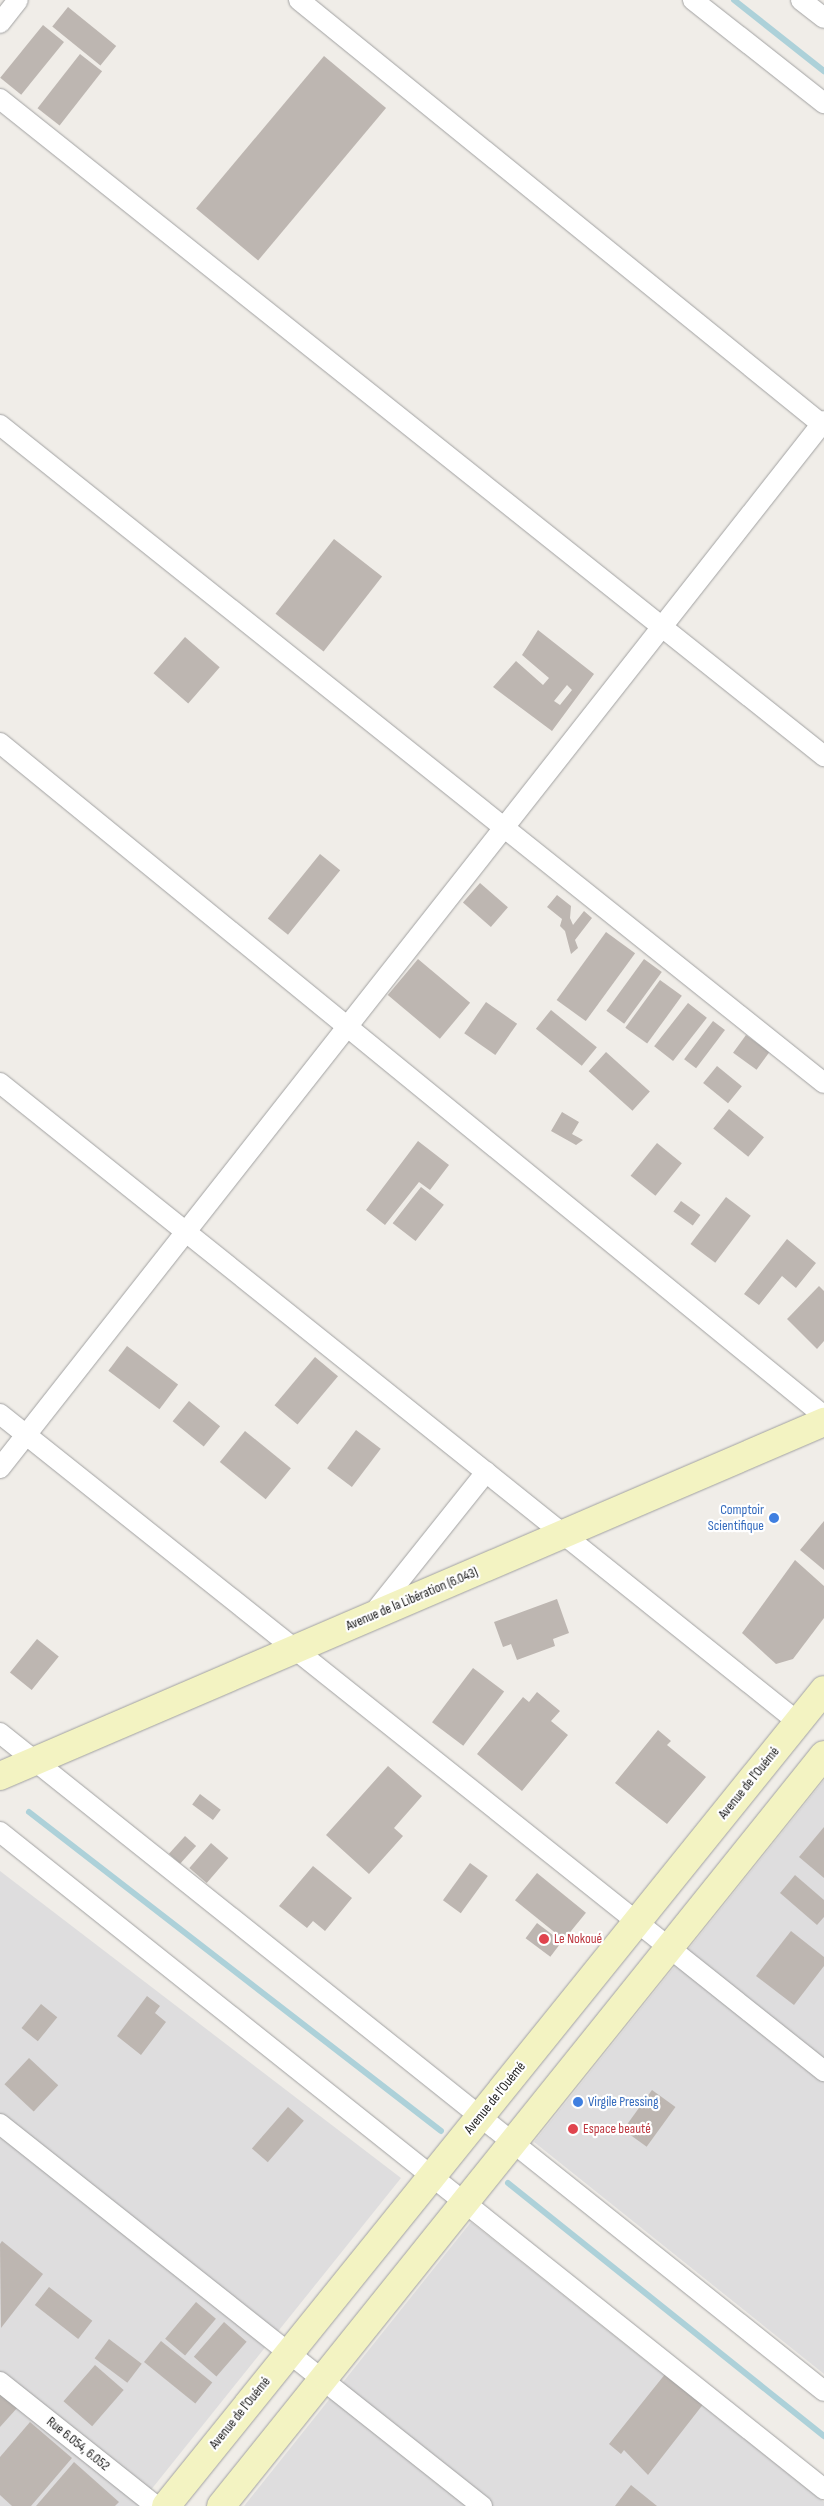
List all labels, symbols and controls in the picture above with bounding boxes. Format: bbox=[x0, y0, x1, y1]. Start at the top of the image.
place label: Comptoir Scientifique bbox=[708, 1502, 764, 1534]
marker: Comptoir Scientifique bbox=[768, 1512, 780, 1524]
street label: Avenue de la Libération (6.043) bbox=[343, 1564, 481, 1634]
street label: Avenue de l'Ouémé bbox=[715, 1744, 783, 1822]
place label: Le Nokoué bbox=[554, 1931, 602, 1947]
marker: Le Nokoué bbox=[538, 1933, 550, 1945]
street label: Avenue de l'Ouémé bbox=[461, 2059, 529, 2137]
place label: Virgile Pressing bbox=[588, 2094, 659, 2110]
marker: Virgile Pressing bbox=[572, 2096, 584, 2108]
place label: Espace beauté bbox=[583, 2121, 651, 2137]
marker: Espace beauté bbox=[567, 2123, 579, 2135]
street label: Avenue de l'Ouémé bbox=[206, 2374, 274, 2452]
street label: Rue 6.054, 6.052 bbox=[43, 2413, 113, 2475]

